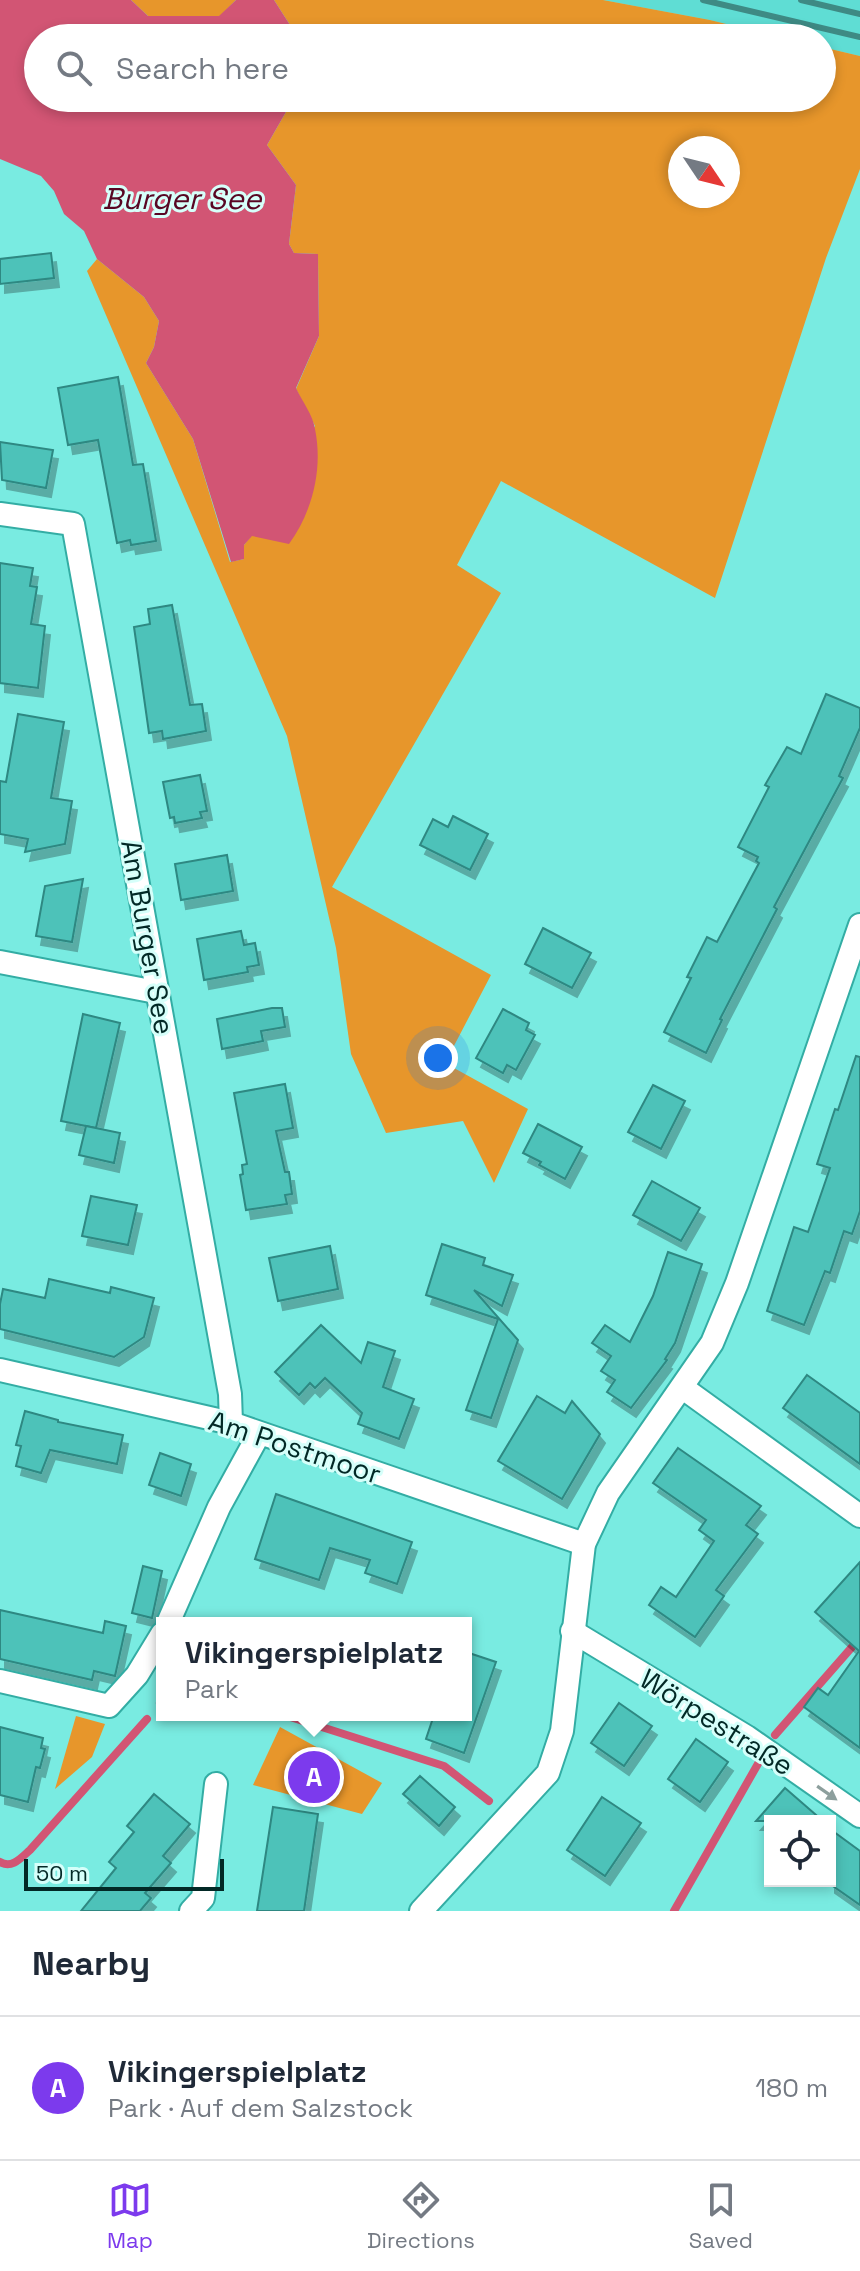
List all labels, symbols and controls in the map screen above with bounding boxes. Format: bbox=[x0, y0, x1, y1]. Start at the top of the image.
search box bbox=[24, 24, 836, 112]
icon: search bbox=[52, 46, 96, 90]
text: Search here bbox=[116, 49, 289, 88]
north arrow bbox=[668, 136, 740, 208]
water label: Burger See bbox=[103, 179, 263, 218]
street label: Am Burger See bbox=[113, 837, 183, 1037]
your location bbox=[418, 1038, 458, 1078]
street label: Am Postmoor bbox=[204, 1402, 386, 1492]
popup bbox=[156, 1617, 472, 1721]
text: Vikingerspielplatz bbox=[185, 1633, 443, 1672]
street label: Wörpestraße bbox=[634, 1661, 800, 1783]
text: Park bbox=[185, 1672, 239, 1706]
pin: A bbox=[288, 1747, 340, 1807]
one-way arrow bbox=[817, 1785, 838, 1800]
map controls bbox=[764, 1815, 836, 1887]
button: locate bbox=[764, 1815, 836, 1887]
scale bar bbox=[24, 1855, 224, 1891]
text: 50 m bbox=[36, 1859, 88, 1887]
text: Nearby bbox=[32, 1942, 150, 1985]
text: Vikingerspielplatz bbox=[108, 2052, 367, 2091]
text: A bbox=[50, 2071, 66, 2105]
text: 180 m bbox=[755, 2071, 828, 2105]
text: Park · Auf dem Salzstock bbox=[108, 2091, 413, 2125]
tab: Map bbox=[107, 2178, 153, 2254]
tab: Directions bbox=[367, 2178, 475, 2254]
tab: Saved bbox=[689, 2178, 753, 2254]

